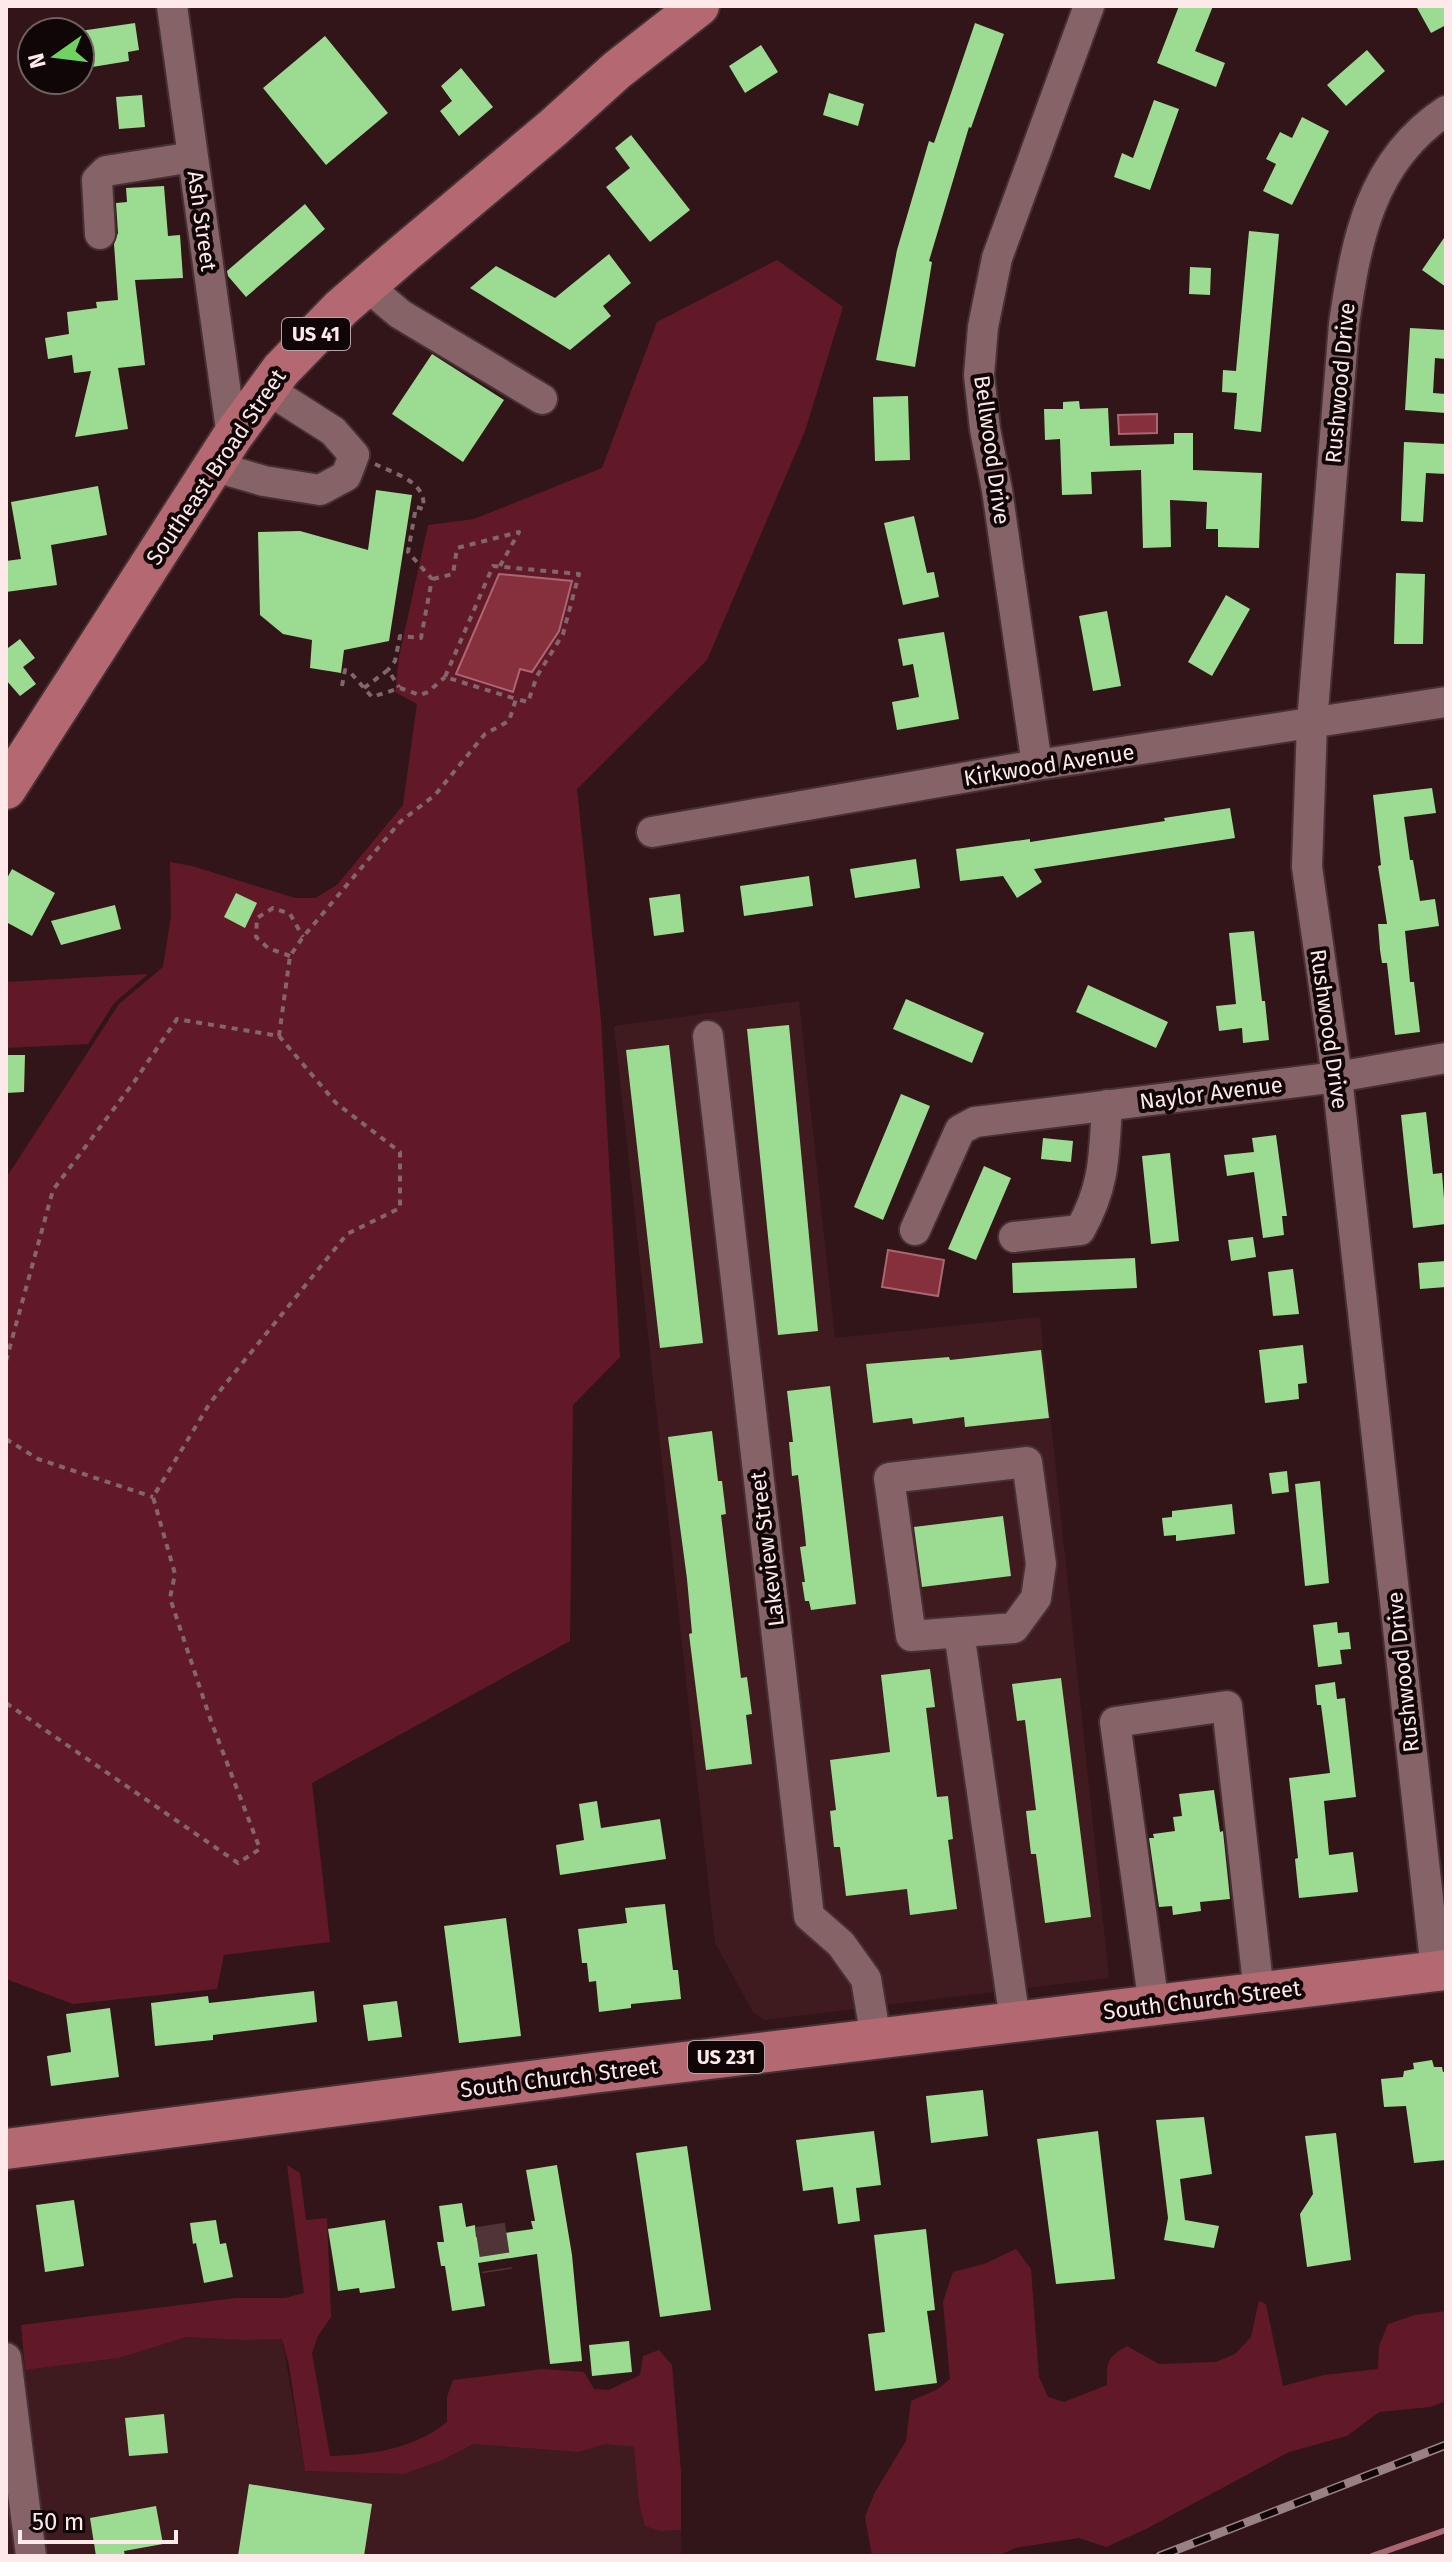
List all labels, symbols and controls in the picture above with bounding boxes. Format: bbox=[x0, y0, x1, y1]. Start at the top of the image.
north arrow bbox=[16, 16, 96, 96]
text: N bbox=[22, 50, 52, 71]
street label: Ash Street bbox=[182, 169, 222, 273]
street label: Rushwood Drive bbox=[1320, 301, 1360, 465]
road number: US 41 bbox=[282, 318, 350, 350]
street label: Southeast Broad Street bbox=[140, 364, 292, 570]
street label: Bellwood Drive bbox=[968, 374, 1016, 526]
street label: Kirkwood Avenue bbox=[962, 738, 1136, 792]
street label: Rushwood Drive bbox=[1304, 947, 1354, 1111]
street label: Naylor Avenue bbox=[1138, 1071, 1284, 1115]
street label: Lakeview Street bbox=[744, 1470, 790, 1628]
street label: Rushwood Drive bbox=[1381, 1590, 1425, 1754]
street label: South Church Street bbox=[1102, 1974, 1302, 2026]
road number: US 231 bbox=[688, 2041, 764, 2073]
street label: South Church Street bbox=[459, 2052, 659, 2104]
scale bar bbox=[20, 2494, 176, 2544]
text: 50 m bbox=[32, 2508, 84, 2536]

